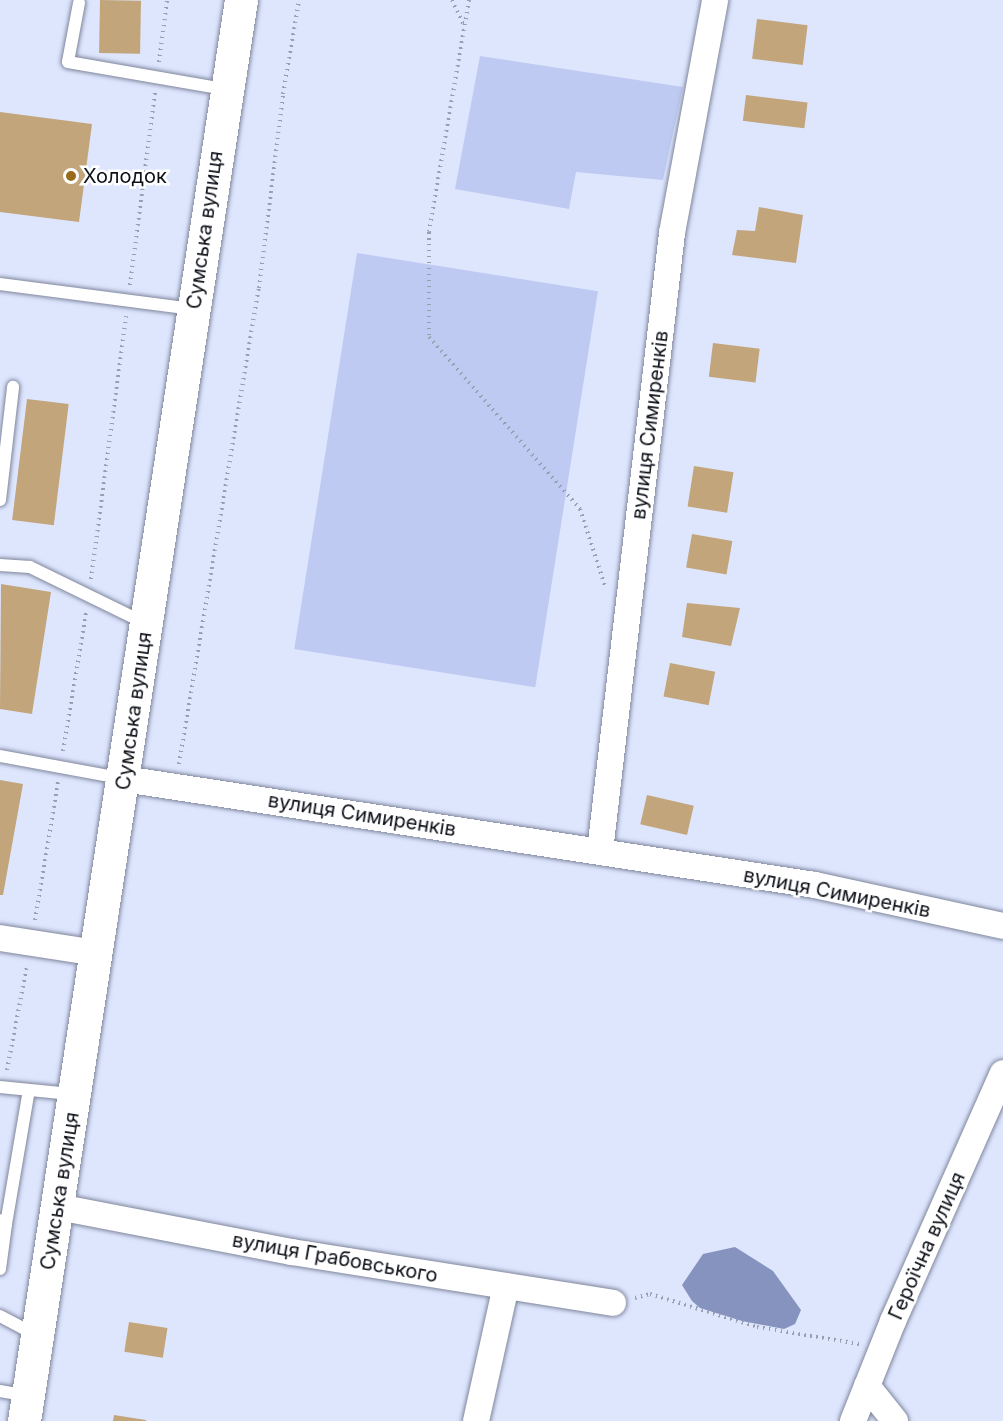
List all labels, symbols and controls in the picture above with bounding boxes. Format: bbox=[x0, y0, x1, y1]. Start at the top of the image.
street label: Сумська вулиця bbox=[182, 149, 228, 311]
place label: Холодок bbox=[83, 164, 167, 188]
marker: Холодок bbox=[64, 169, 78, 183]
street label: вулиця Симиренків bbox=[627, 329, 673, 521]
street label: Сумська вулиця bbox=[111, 630, 157, 792]
street label: вулиця Симиренків bbox=[266, 788, 458, 842]
street label: вулиця Симиренків bbox=[741, 863, 933, 923]
street label: Сумська вулиця bbox=[36, 1110, 84, 1272]
street label: Героїчна вулиця bbox=[884, 1169, 970, 1323]
street label: вулиця Грабовського bbox=[230, 1228, 440, 1288]

